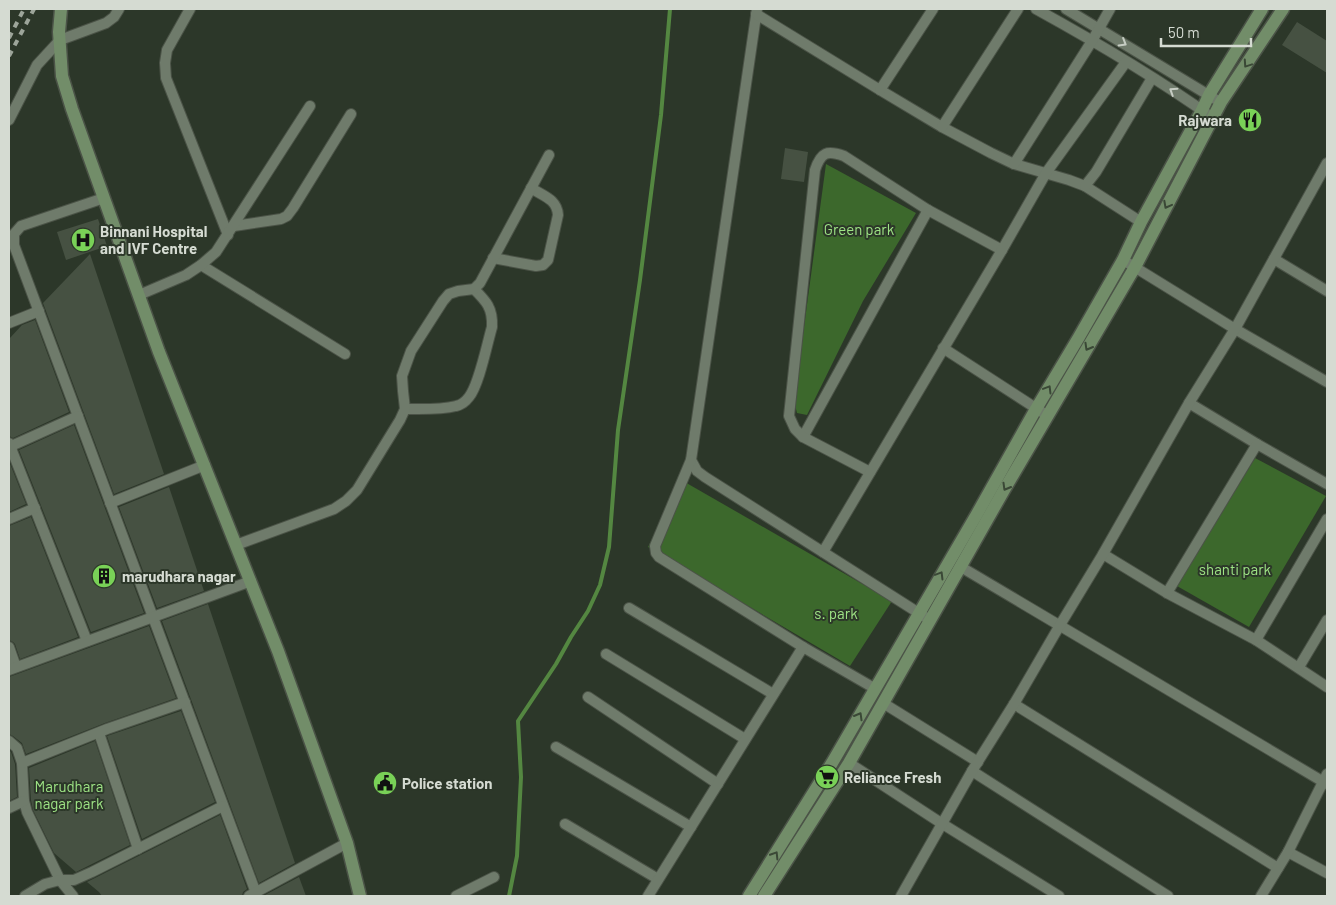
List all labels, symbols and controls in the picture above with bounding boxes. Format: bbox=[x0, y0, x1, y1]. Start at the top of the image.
scale bar bbox=[1161, 15, 1251, 47]
text: 50 m bbox=[1168, 23, 1200, 41]
one-way arrow bbox=[1118, 37, 1127, 47]
one-way arrow bbox=[1244, 58, 1253, 68]
one-way arrow bbox=[1169, 88, 1178, 98]
restaurant icon: Rajwara bbox=[1237, 107, 1263, 133]
place label: Rajwara bbox=[1178, 111, 1232, 129]
one-way arrow bbox=[1163, 200, 1173, 209]
park label: Green park bbox=[824, 220, 895, 238]
place label: Binnani Hospital and IVF Centre bbox=[100, 222, 207, 257]
hospital icon: Binnani Hospital and IVF Centre bbox=[70, 227, 96, 253]
one-way arrow bbox=[1084, 342, 1094, 351]
one-way arrow bbox=[1042, 386, 1052, 395]
one-way arrow bbox=[1002, 482, 1012, 491]
park label: shanti park bbox=[1199, 560, 1272, 578]
building icon: marudhara nagar bbox=[91, 563, 117, 589]
place label: marudhara nagar bbox=[122, 567, 236, 585]
one-way arrow bbox=[934, 572, 944, 581]
park label: s. park bbox=[814, 604, 858, 622]
one-way arrow bbox=[852, 712, 862, 721]
supermarket icon: Reliance Fresh bbox=[814, 764, 840, 790]
place label: Reliance Fresh bbox=[844, 768, 941, 786]
public building icon: Police station bbox=[372, 770, 398, 796]
place label: Police station bbox=[402, 774, 493, 792]
park label: Marudhara nagar park bbox=[35, 777, 104, 812]
one-way arrow bbox=[768, 851, 778, 860]

